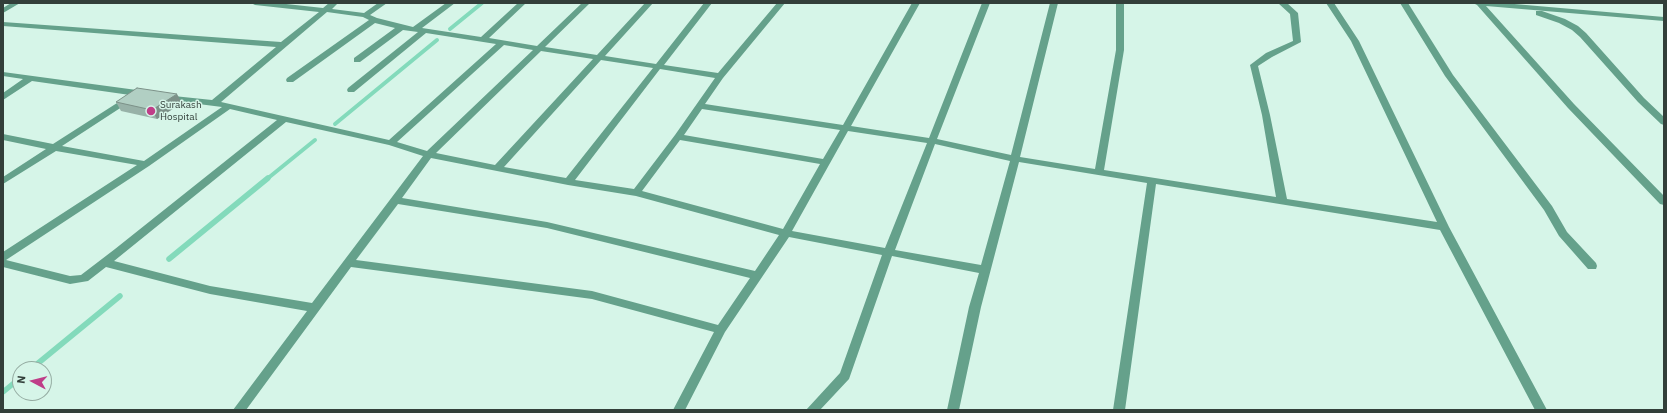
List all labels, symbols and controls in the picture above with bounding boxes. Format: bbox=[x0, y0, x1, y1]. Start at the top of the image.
place label: Surakash Hospital bbox=[160, 99, 202, 122]
marker: Surakash Hospital bbox=[145, 105, 157, 117]
north arrow bbox=[12, 361, 52, 401]
text: N bbox=[14, 375, 29, 384]

